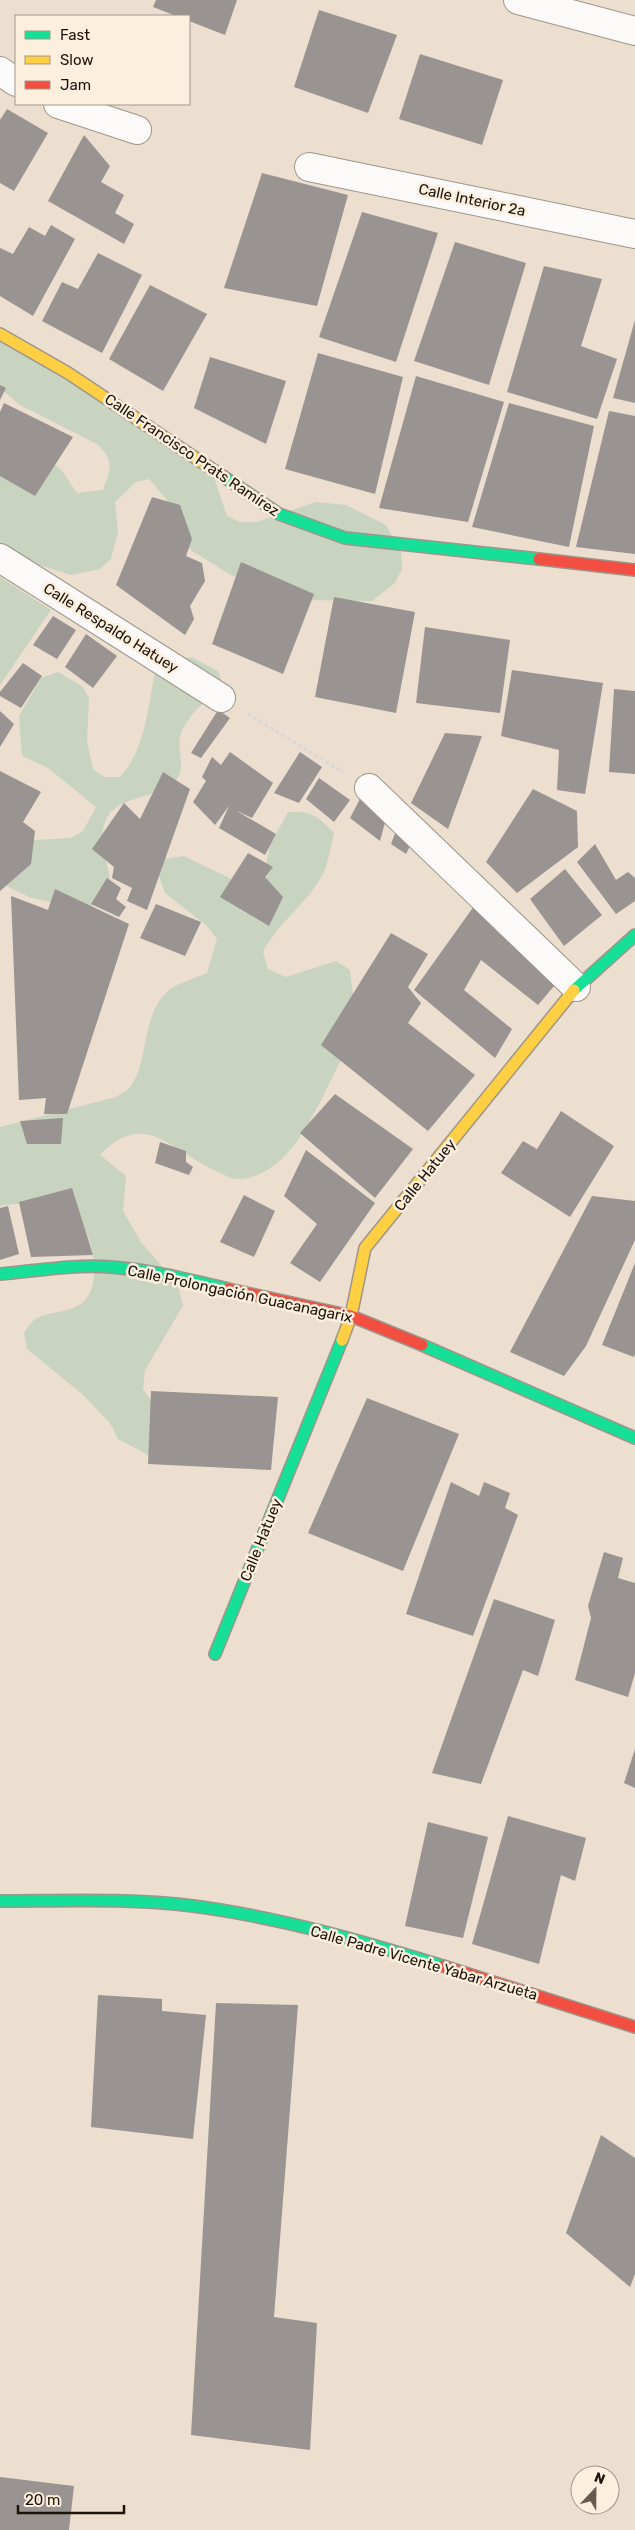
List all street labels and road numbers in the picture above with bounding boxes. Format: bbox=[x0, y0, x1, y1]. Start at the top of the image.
street label: Calle Interior 2a bbox=[417, 180, 527, 220]
street label: Calle Francisco Prats Ramírez bbox=[101, 390, 283, 520]
street label: Calle Respaldo Hatuey bbox=[40, 579, 182, 677]
street label: Calle Hatuey bbox=[390, 1135, 460, 1215]
street label: Calle Prolongación Guacanagarix bbox=[126, 1261, 354, 1327]
street label: Calle Hatuey bbox=[236, 1496, 286, 1584]
street label: Calle Padre Vicente Yabar Arzueta bbox=[308, 1922, 540, 2004]

